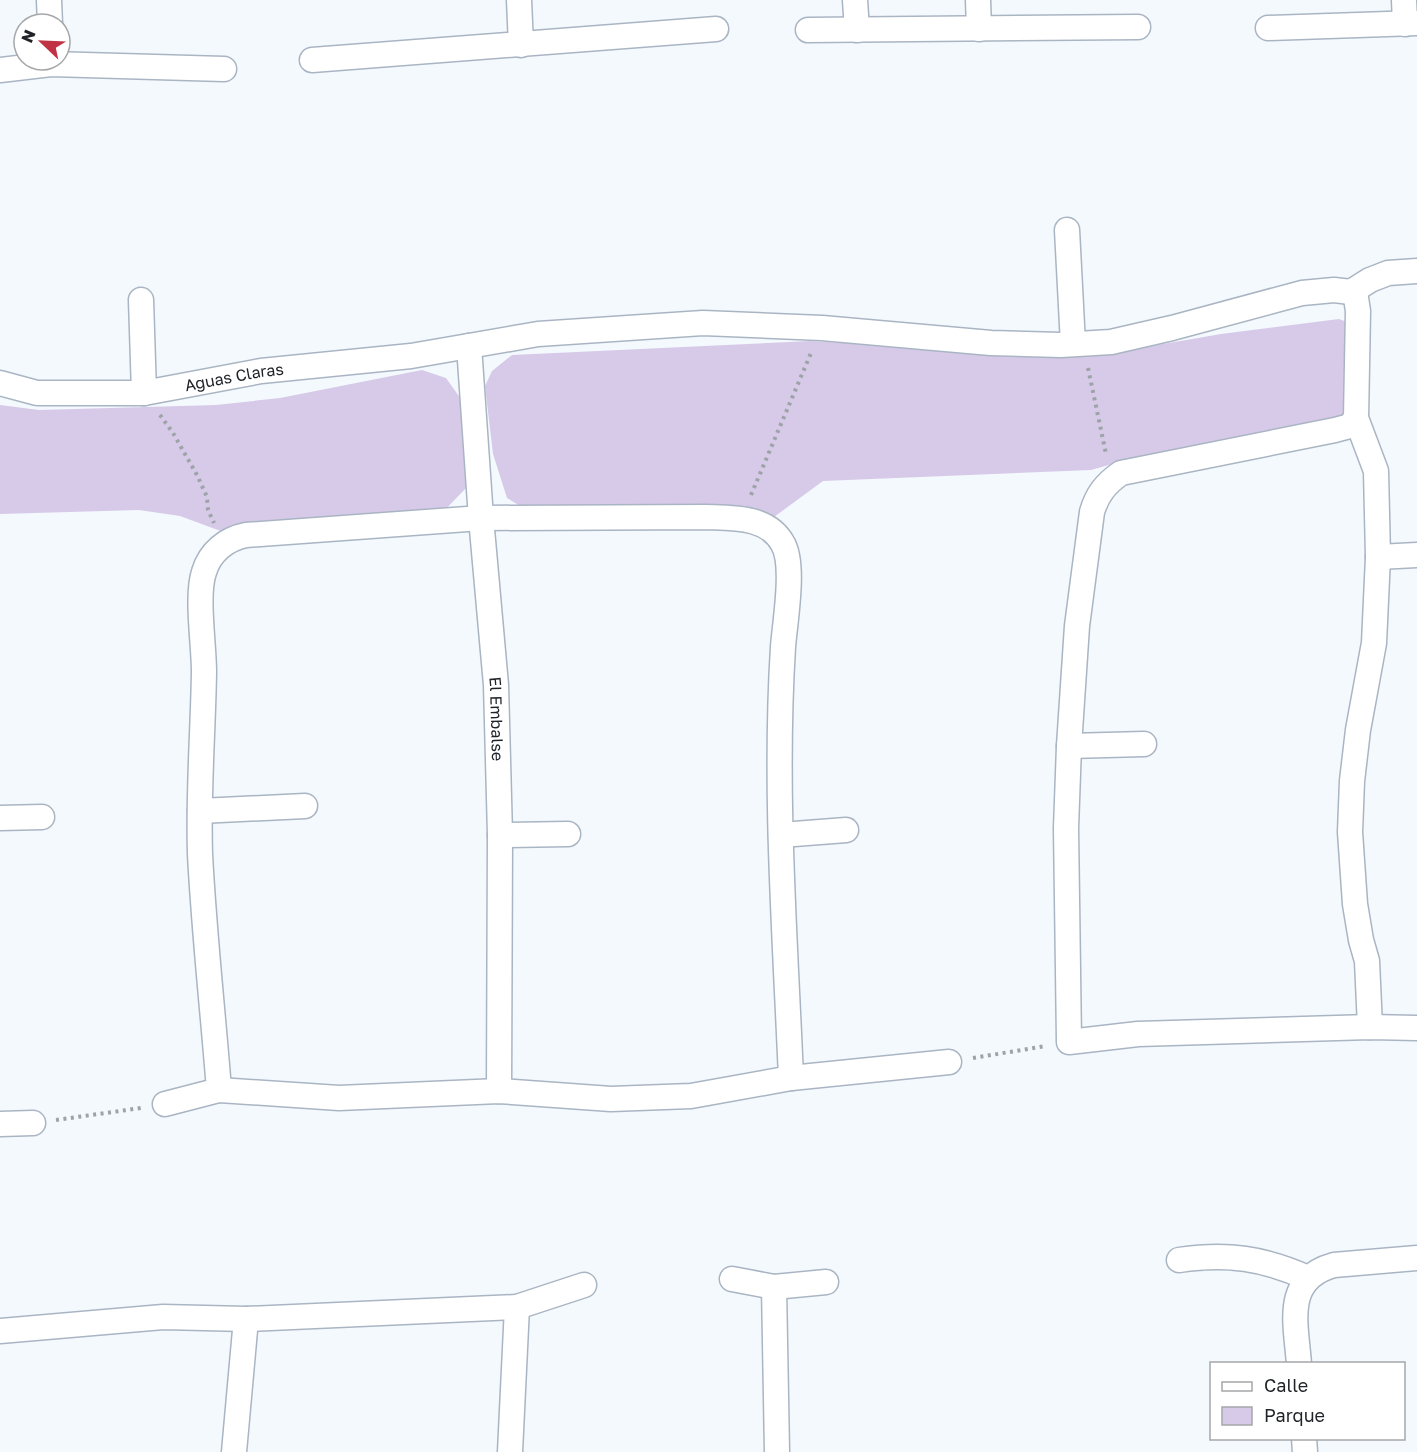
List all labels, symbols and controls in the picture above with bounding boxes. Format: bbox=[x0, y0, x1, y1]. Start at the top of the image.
north arrow bbox=[12, 12, 72, 72]
text: N bbox=[17, 27, 40, 46]
street label: Aguas Claras bbox=[183, 359, 285, 395]
street label: El Embalse bbox=[485, 676, 508, 761]
legend bbox=[1210, 1362, 1405, 1440]
text: Calle bbox=[1264, 1374, 1308, 1396]
text: Parque bbox=[1264, 1404, 1325, 1426]

